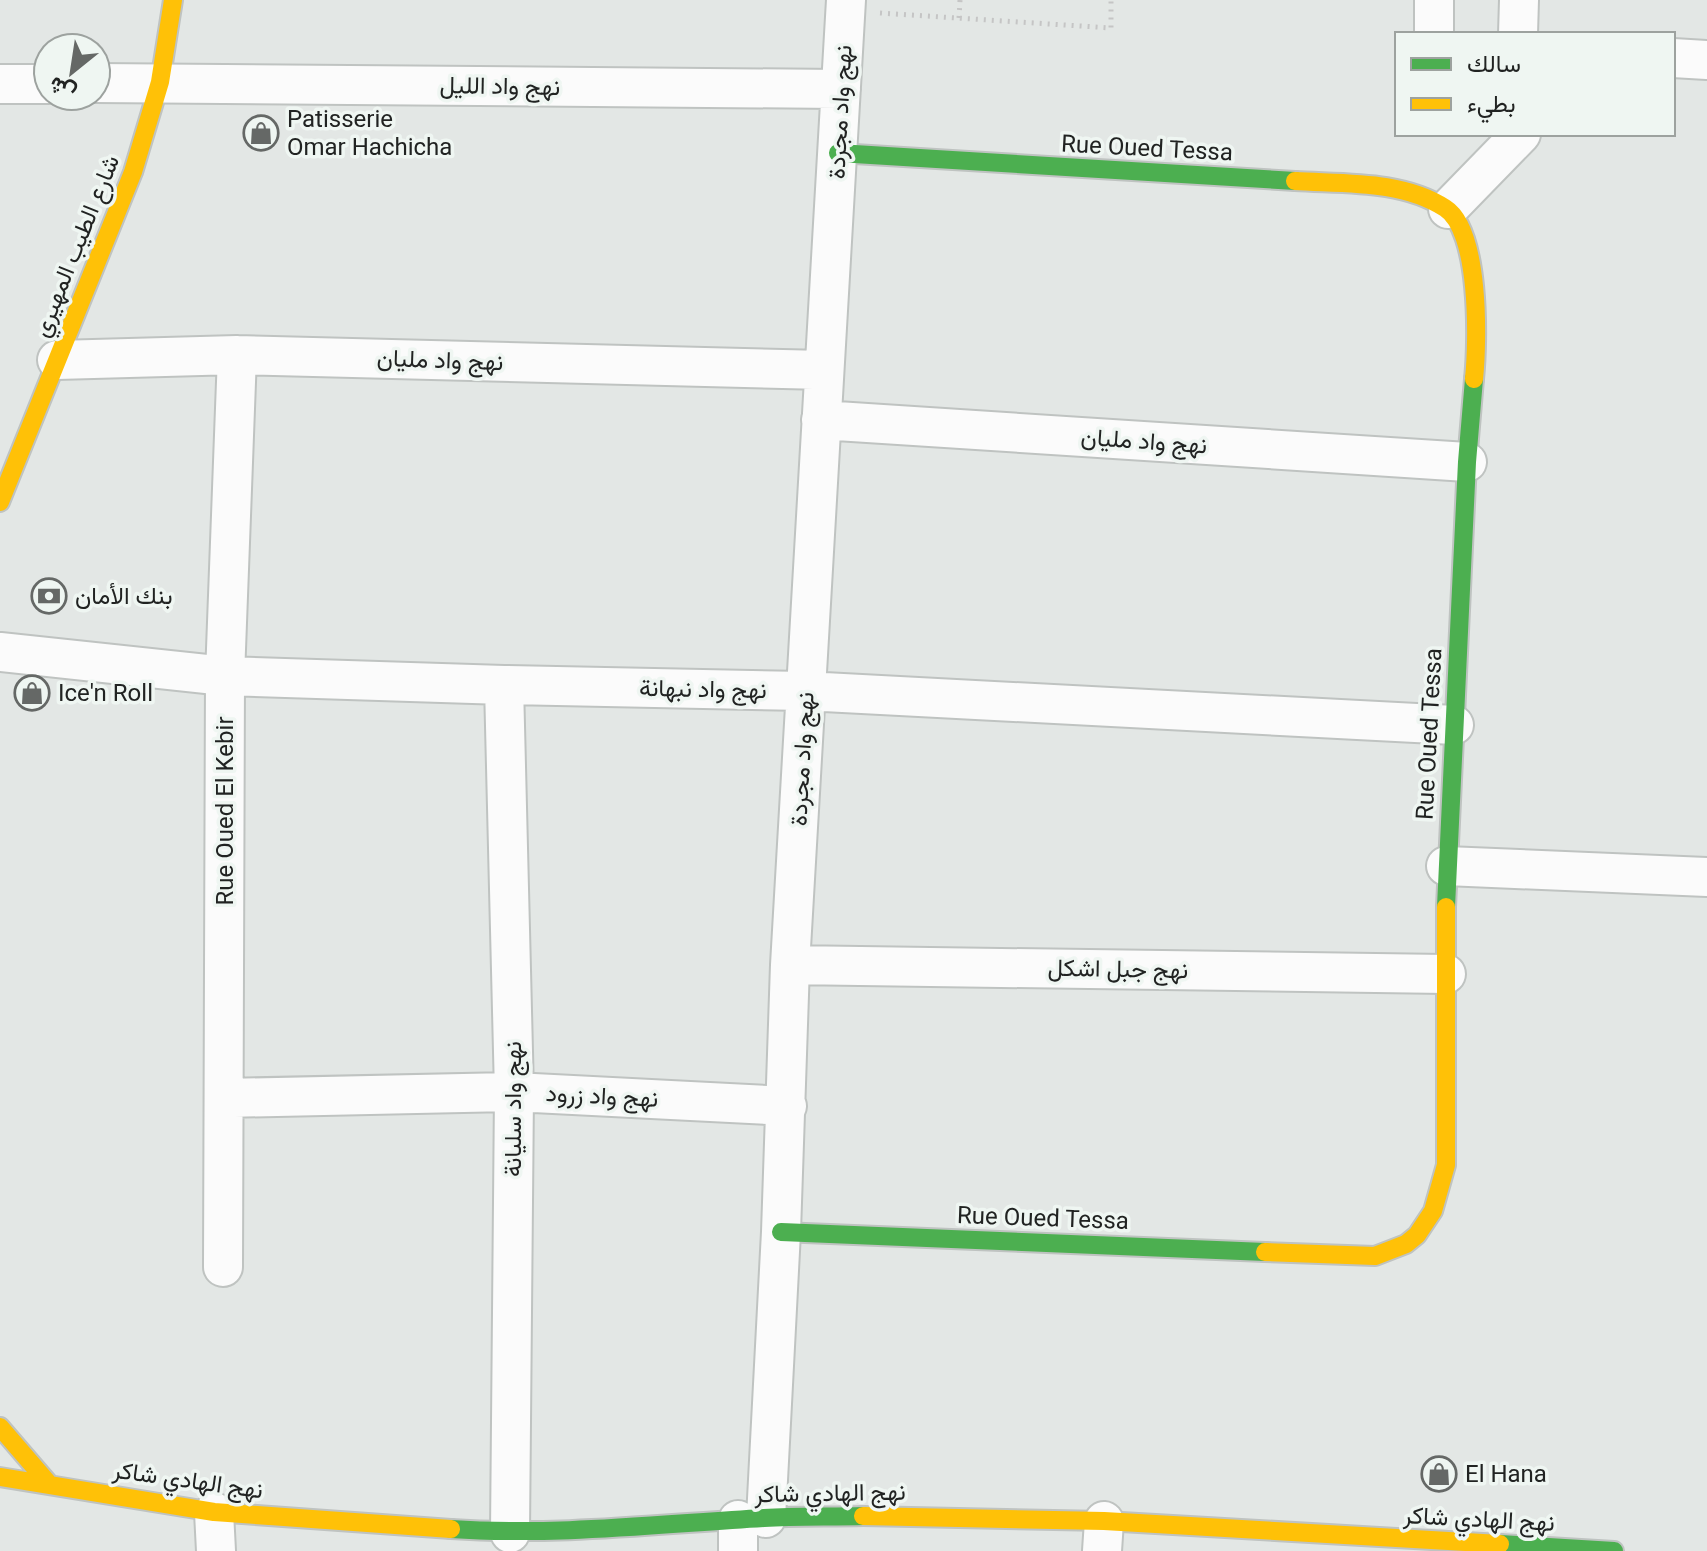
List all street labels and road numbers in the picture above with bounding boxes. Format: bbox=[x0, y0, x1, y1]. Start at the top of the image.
street label: نهج واد مجردة bbox=[823, 44, 860, 180]
street label: نهج واد الليل bbox=[439, 71, 561, 104]
street label: Rue Oued Tessa bbox=[1060, 130, 1234, 166]
street label: شارع الطيب المهيري bbox=[27, 151, 130, 343]
street label: نهج واد مليان bbox=[376, 344, 504, 379]
street label: نهج واد مليان bbox=[1080, 423, 1208, 462]
street label: Rue Oued Tessa bbox=[1411, 647, 1447, 821]
street label: نهج واد نبهانة bbox=[639, 674, 767, 707]
street label: نهج واد مجردة bbox=[785, 691, 822, 827]
street label: Rue Oued El Kebir bbox=[211, 716, 239, 906]
street label: نهج جبل اشكل bbox=[1047, 954, 1188, 987]
street label: نهج واد سليانة bbox=[499, 1041, 530, 1177]
street label: نهج واد زرود bbox=[545, 1079, 659, 1116]
street label: Rue Oued Tessa bbox=[957, 1201, 1129, 1235]
street label: نهج الهادي شاكر bbox=[109, 1455, 265, 1509]
street label: نهج الهادي شاكر bbox=[753, 1478, 906, 1513]
street label: نهج الهادي شاكر bbox=[1401, 1501, 1555, 1542]

